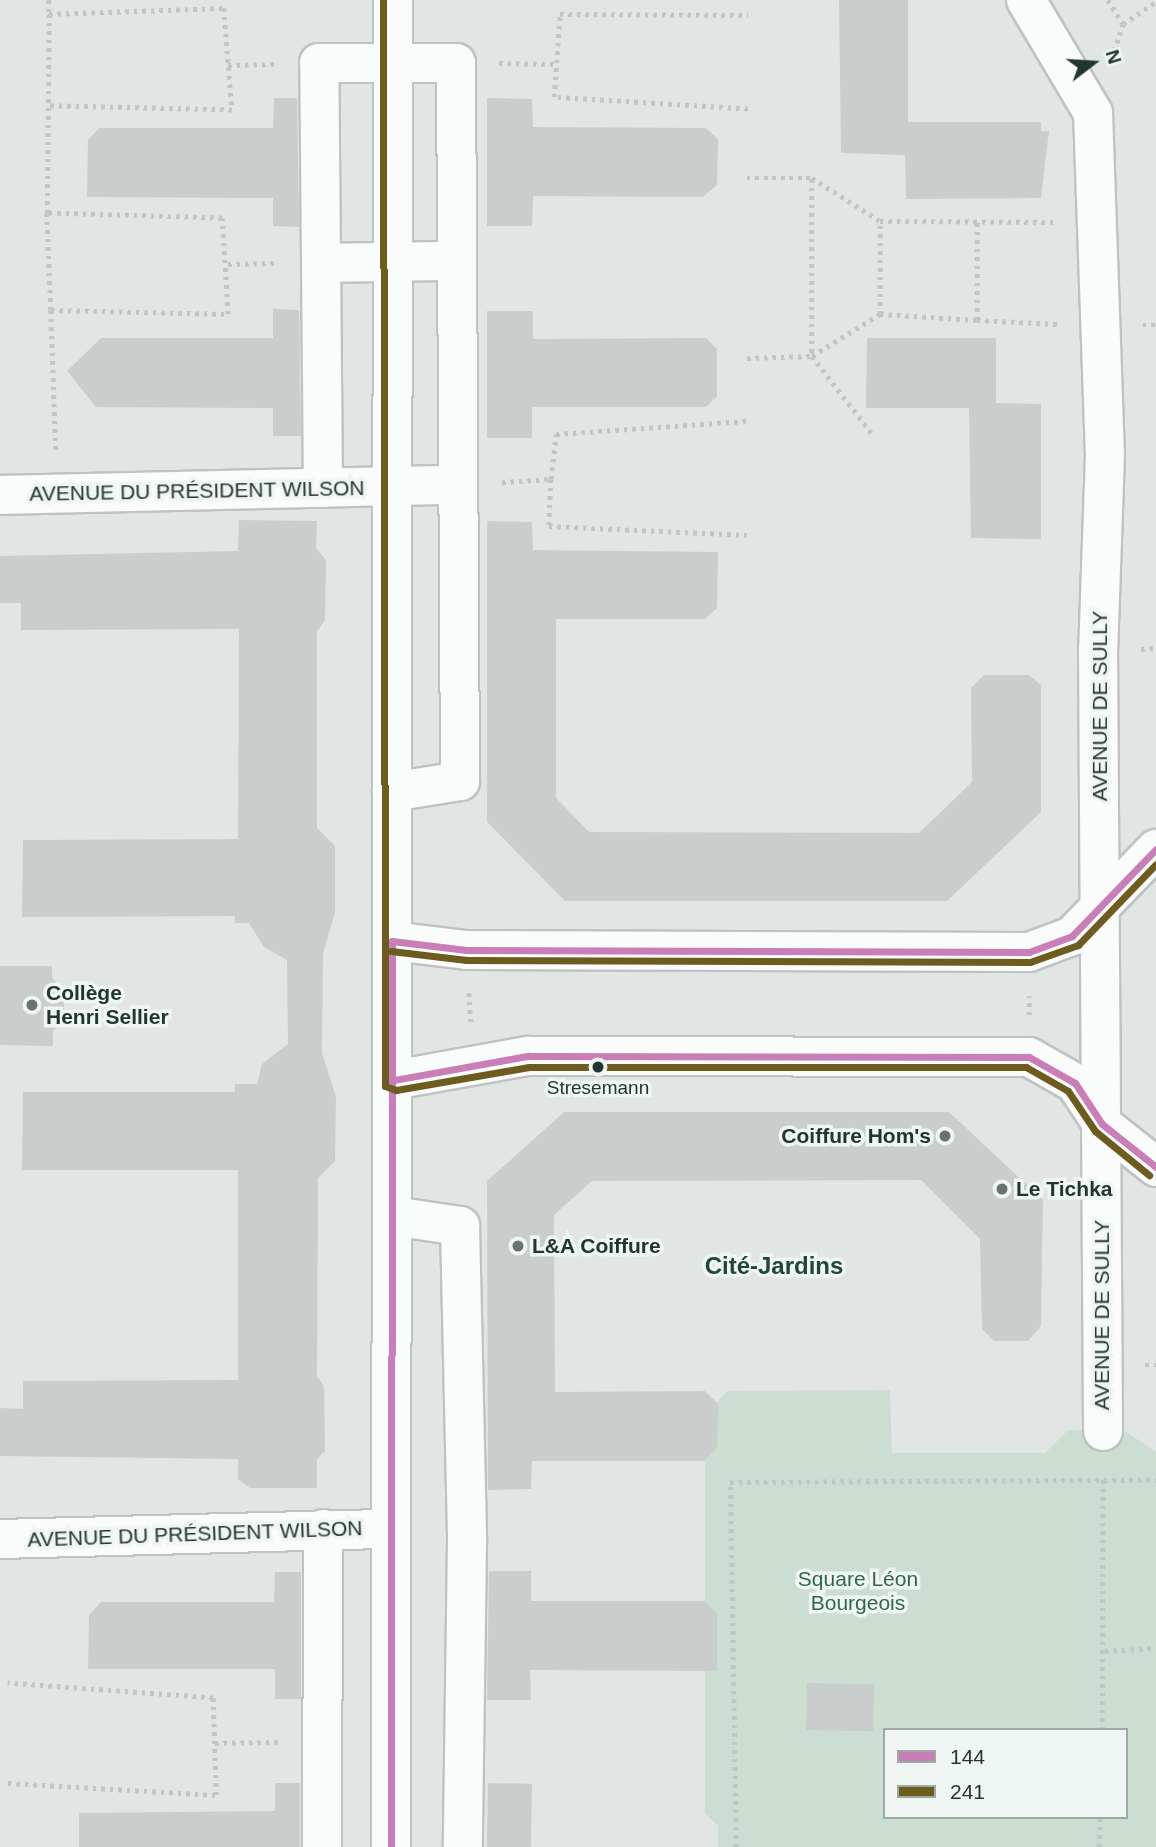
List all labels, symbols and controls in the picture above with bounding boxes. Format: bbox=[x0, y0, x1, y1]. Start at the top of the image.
north arrow bbox=[1058, 28, 1128, 98]
text: N bbox=[1102, 47, 1126, 66]
street label: AVENUE DU PRÉSIDENT WILSON bbox=[29, 475, 365, 507]
street label: AVENUE DE SULLY bbox=[1087, 611, 1113, 801]
place label: Collège Henri Sellier bbox=[46, 980, 169, 1030]
marker: Collège Henri Sellier bbox=[24, 997, 40, 1013]
marker: Stresemann bbox=[591, 1060, 605, 1074]
place label: Stresemann bbox=[547, 1077, 649, 1099]
place label: Coiffure Hom's bbox=[781, 1123, 931, 1149]
marker: Coiffure Hom's bbox=[937, 1128, 953, 1144]
place label: Le Tichka bbox=[1016, 1176, 1112, 1202]
marker: Le Tichka bbox=[994, 1181, 1010, 1197]
street label: AVENUE DE SULLY bbox=[1089, 1220, 1115, 1410]
place label: L&A Coiffure bbox=[532, 1233, 661, 1259]
marker: L&A Coiffure bbox=[510, 1238, 526, 1254]
district label: Cité-Jardins bbox=[705, 1252, 843, 1280]
street label: AVENUE DU PRÉSIDENT WILSON bbox=[27, 1516, 363, 1552]
park label: Square Léon Bourgeois bbox=[798, 1566, 918, 1616]
legend bbox=[883, 1728, 1128, 1819]
text: 144 bbox=[950, 1745, 985, 1768]
text: 241 bbox=[950, 1780, 985, 1803]

